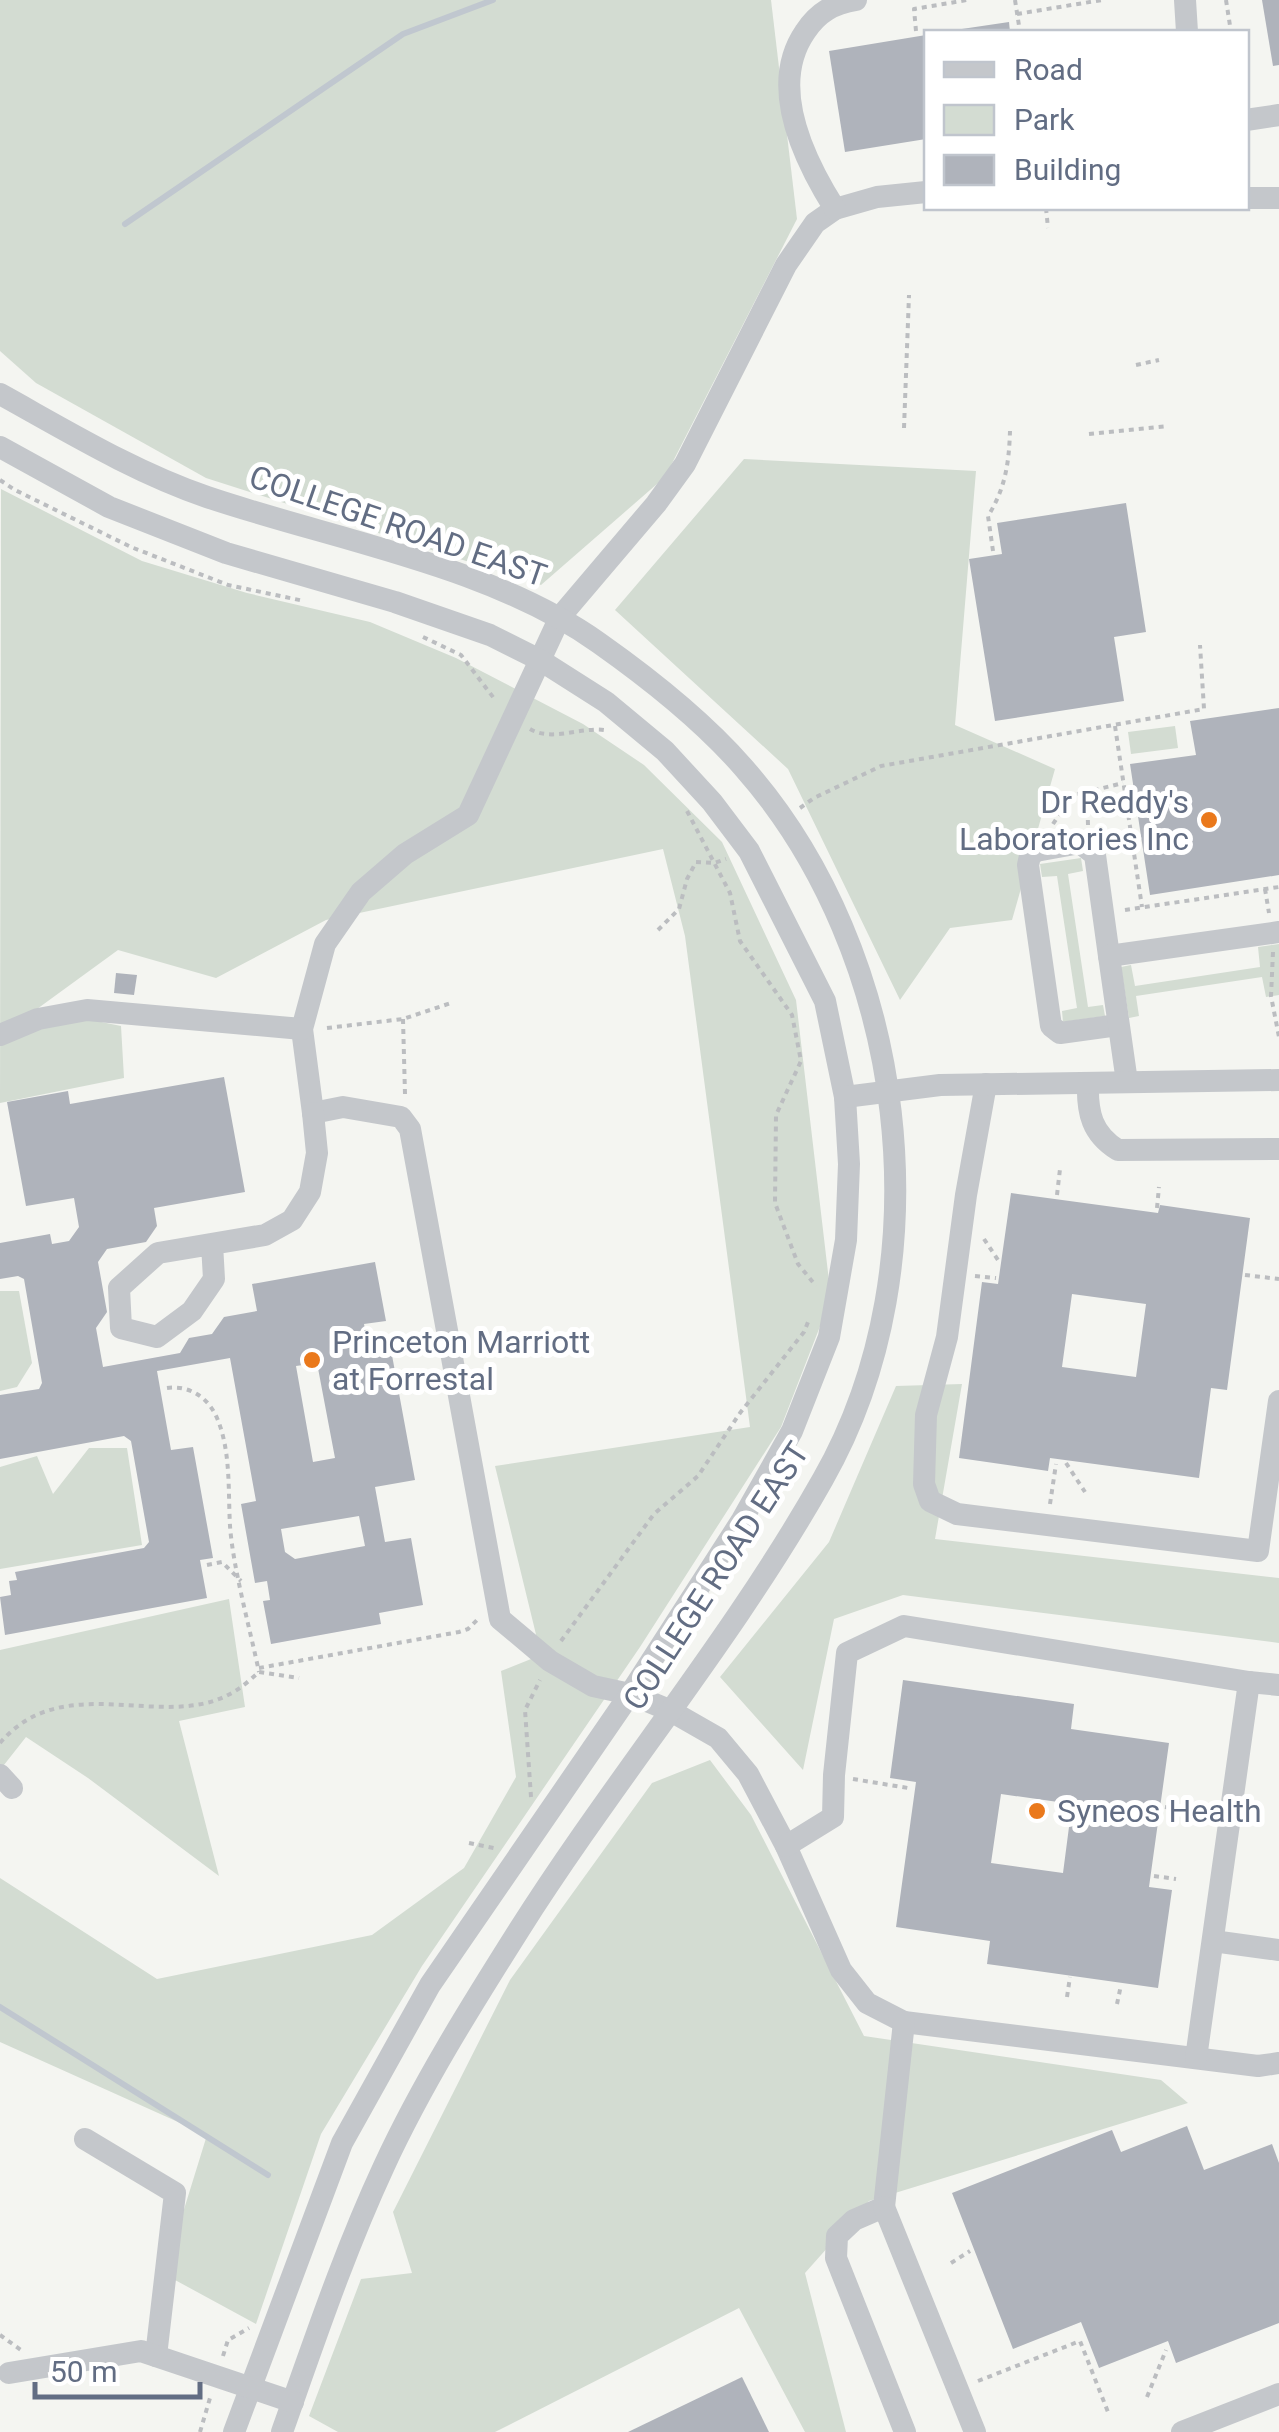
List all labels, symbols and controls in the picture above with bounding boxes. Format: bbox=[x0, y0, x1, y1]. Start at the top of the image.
legend bbox=[924, 30, 1249, 210]
text: Road bbox=[1014, 52, 1083, 87]
text: Park bbox=[1014, 102, 1075, 137]
text: Building bbox=[1014, 152, 1121, 187]
street label: COLLEGE ROAD EAST bbox=[244, 457, 552, 595]
place label: Dr Reddy's Laboratories Inc bbox=[959, 783, 1189, 858]
marker: Dr Reddy's Laboratories Inc bbox=[1198, 809, 1220, 831]
place label: Princeton Marriott at Forrestal bbox=[332, 1323, 590, 1398]
marker: Princeton Marriott at Forrestal bbox=[301, 1349, 323, 1371]
street label: COLLEGE ROAD EAST bbox=[615, 1435, 817, 1717]
place label: Syneos Health bbox=[1057, 1792, 1262, 1830]
marker: Syneos Health bbox=[1026, 1800, 1048, 1822]
scale bar bbox=[35, 2337, 200, 2399]
text: 50 m bbox=[50, 2354, 117, 2389]

